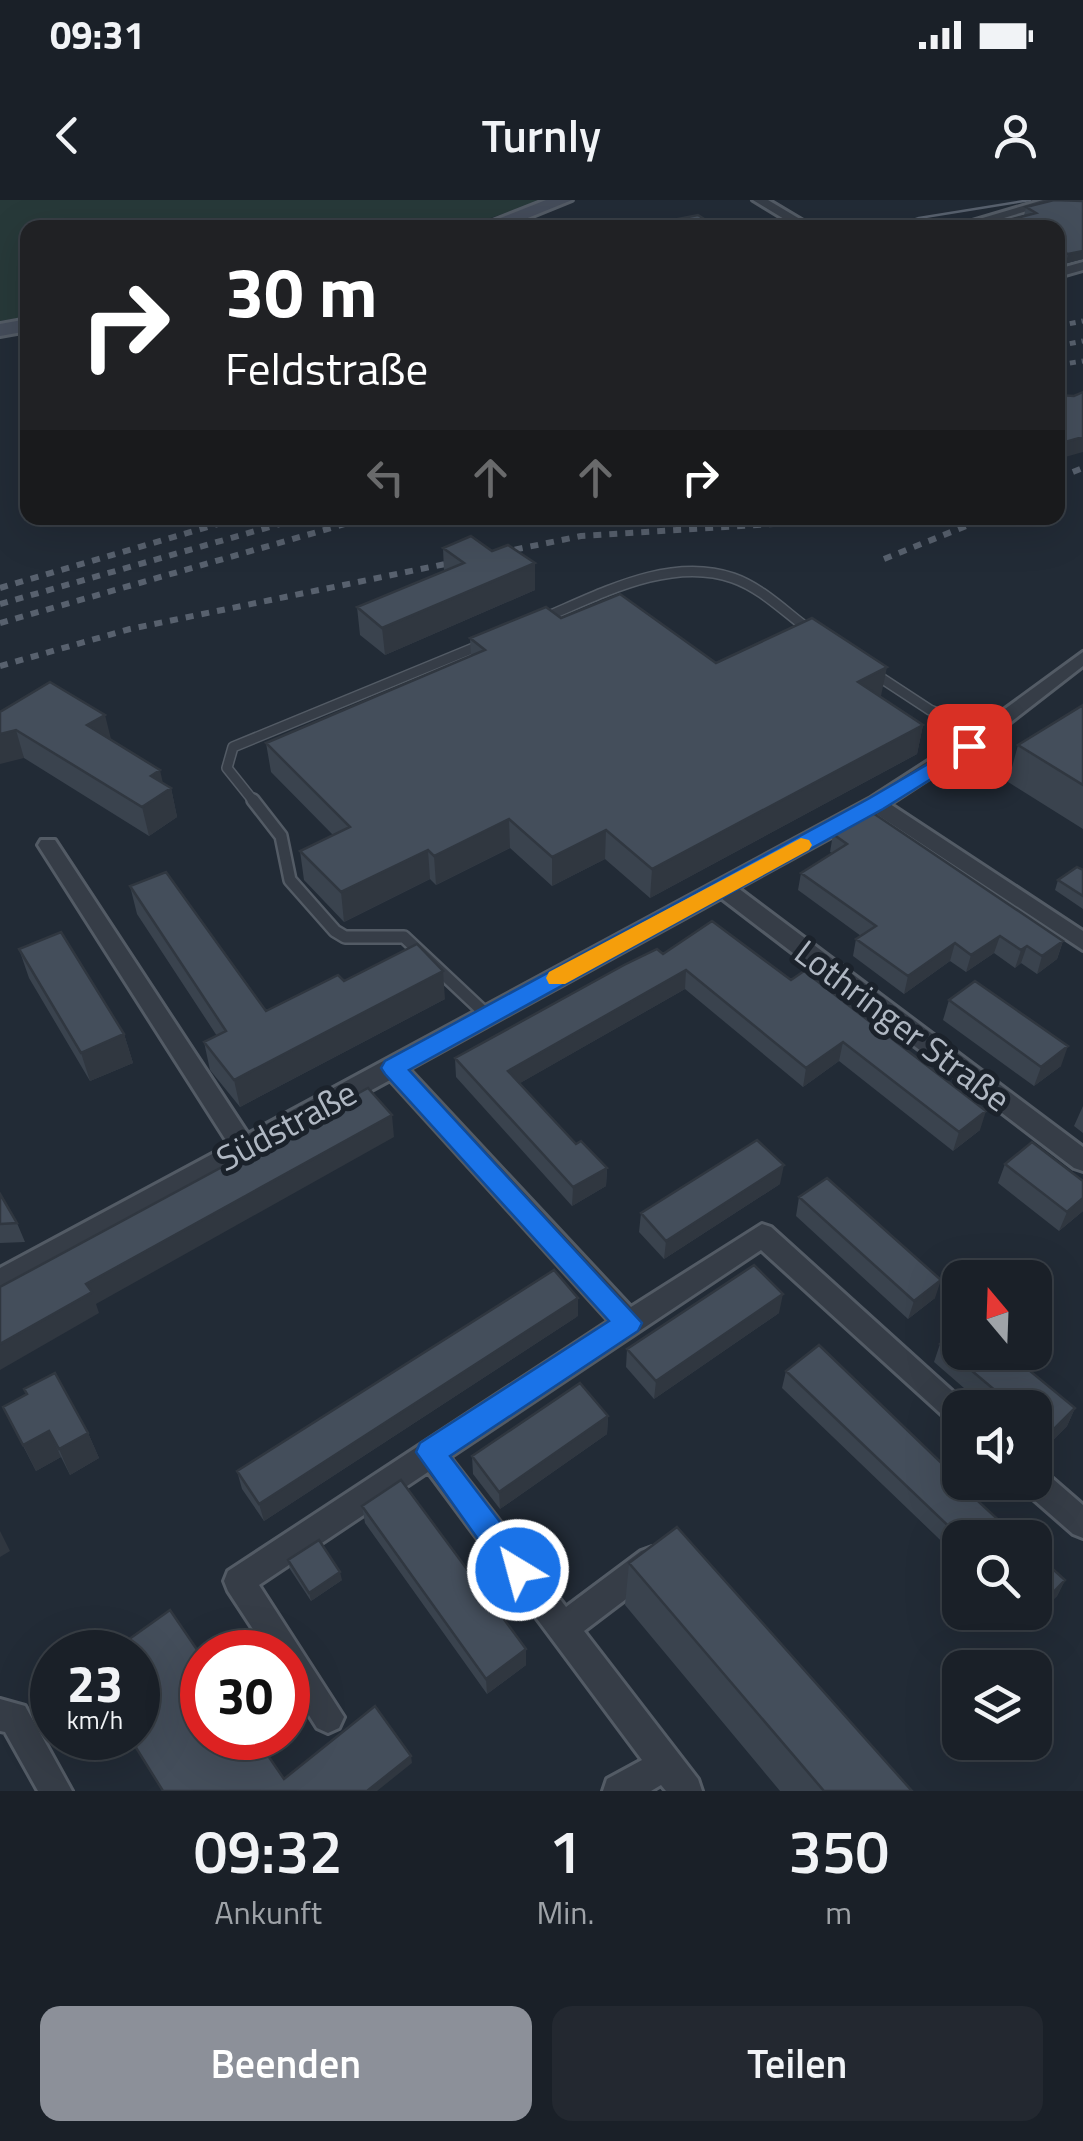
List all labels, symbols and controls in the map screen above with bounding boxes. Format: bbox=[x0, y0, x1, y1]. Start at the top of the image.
text: 09:31 bbox=[50, 6, 145, 64]
text: Turnly bbox=[482, 101, 601, 169]
icon: back bbox=[40, 108, 95, 163]
icon: person bbox=[988, 108, 1043, 163]
text: 30 m bbox=[225, 238, 378, 344]
icon: right bbox=[60, 260, 190, 390]
text: Feldstraße bbox=[225, 334, 428, 402]
icon: left bbox=[358, 450, 413, 505]
icon: ahead bbox=[463, 450, 518, 505]
icon: ahead bbox=[568, 450, 623, 505]
icon: right bbox=[673, 450, 728, 505]
pin bbox=[927, 704, 1012, 789]
icon: arrive bbox=[942, 719, 997, 774]
street label: Lothringer Straße bbox=[784, 926, 1022, 1124]
street label: Südstraße bbox=[206, 1065, 366, 1185]
north arrow bbox=[942, 1260, 1052, 1370]
map controls bbox=[942, 1260, 1052, 1760]
button: sound bbox=[942, 1390, 1052, 1500]
position arrow bbox=[466, 1518, 570, 1622]
button: search bbox=[942, 1520, 1052, 1630]
speed limit sign: 30 bbox=[180, 1630, 310, 1760]
text: 23 bbox=[67, 1645, 123, 1721]
button: layers bbox=[942, 1650, 1052, 1760]
text: km/h bbox=[67, 1701, 123, 1739]
text: 09:32 bbox=[194, 1805, 343, 1896]
text: 1 bbox=[549, 1805, 582, 1896]
text: 350 bbox=[788, 1805, 889, 1896]
text: Ankunft bbox=[214, 1888, 322, 1936]
text: Min. bbox=[536, 1888, 594, 1936]
text: m bbox=[825, 1888, 852, 1936]
button: Beenden bbox=[40, 2006, 532, 2121]
button: Teilen bbox=[552, 2006, 1043, 2121]

